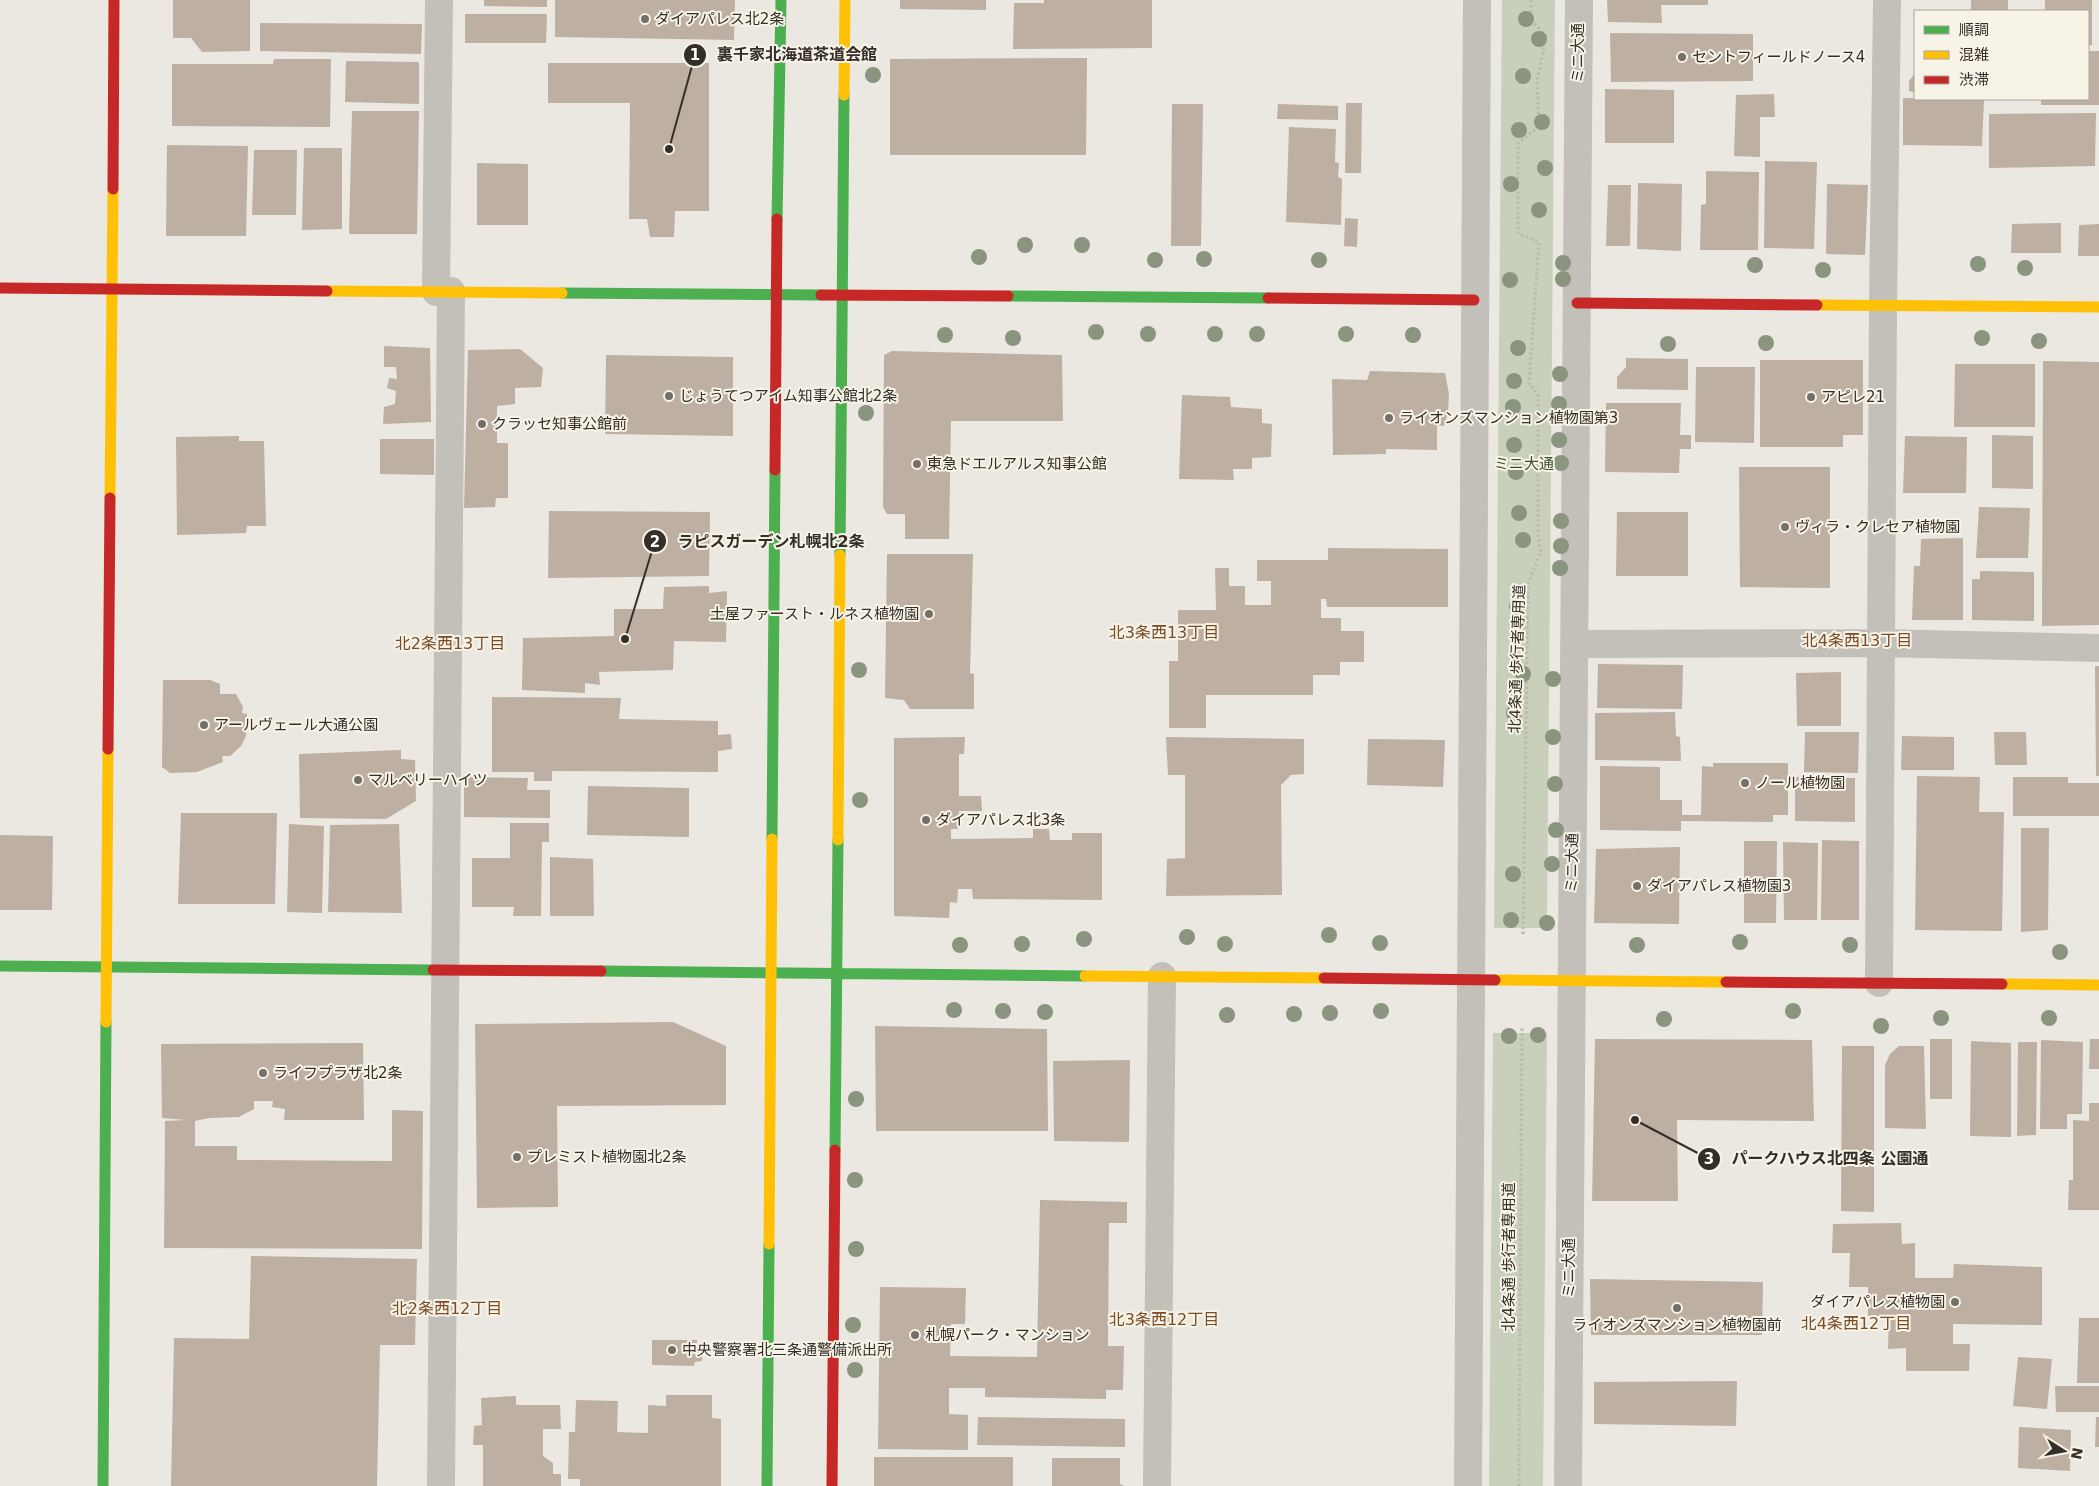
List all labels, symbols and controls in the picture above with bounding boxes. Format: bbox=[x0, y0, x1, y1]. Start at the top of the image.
place label: ダイアパレス北2条 bbox=[655, 10, 784, 28]
legend bbox=[1914, 10, 2089, 100]
marker: ダイアパレス北2条 bbox=[639, 13, 651, 25]
text: 順調 bbox=[1959, 21, 1989, 39]
street label: ミニ大通 bbox=[1569, 23, 1587, 83]
callout: 裏千家北海道茶道会館 bbox=[682, 39, 887, 70]
text: 裏千家北海道茶道会館 bbox=[717, 45, 877, 64]
text: 1 bbox=[690, 46, 700, 64]
text: 混雑 bbox=[1959, 46, 1989, 64]
place label: セントフィールドノース4 bbox=[1692, 48, 1865, 66]
marker: セントフィールドノース4 bbox=[1676, 51, 1688, 63]
text: 渋滞 bbox=[1959, 71, 1989, 89]
place label: じょうてつアイム知事公館北2条 bbox=[679, 387, 897, 405]
place label: アピレ21 bbox=[1821, 388, 1885, 406]
marker: じょうてつアイム知事公館北2条 bbox=[663, 390, 675, 402]
marker: アピレ21 bbox=[1805, 391, 1817, 403]
place label: ライオンズマンション植物園第3 bbox=[1399, 409, 1618, 427]
marker: ライオンズマンション植物園第3 bbox=[1383, 412, 1395, 424]
place label: クラッセ知事公館前 bbox=[492, 415, 627, 433]
marker: クラッセ知事公館前 bbox=[476, 418, 488, 430]
place label: 東急ドエルアルス知事公館 bbox=[927, 455, 1107, 473]
park label: ミニ大通 bbox=[1494, 455, 1554, 473]
marker: 東急ドエルアルス知事公館 bbox=[911, 458, 923, 470]
place label: ヴィラ・クレセア植物園 bbox=[1795, 518, 1960, 536]
marker: ヴィラ・クレセア植物園 bbox=[1779, 521, 1791, 533]
callout: ラピスガーデン札幌北2条 bbox=[643, 526, 875, 557]
text: ラピスガーデン札幌北2条 bbox=[677, 532, 865, 551]
text: 2 bbox=[650, 533, 660, 551]
street label: 北4条通 歩行者専用道 bbox=[1505, 584, 1529, 734]
place label: 土屋ファースト・ルネス植物園 bbox=[710, 605, 919, 623]
marker: 土屋ファースト・ルネス植物園 bbox=[923, 608, 935, 620]
district label: 北3条西13丁目 bbox=[1109, 623, 1219, 642]
district label: 北4条西13丁目 bbox=[1802, 631, 1912, 650]
district label: 北2条西13丁目 bbox=[395, 634, 505, 653]
place label: アールヴェール大通公園 bbox=[214, 716, 378, 734]
marker: アールヴェール大通公園 bbox=[198, 719, 210, 731]
place label: マルベリーハイツ bbox=[368, 771, 487, 789]
marker: マルベリーハイツ bbox=[352, 774, 364, 786]
place label: ノール植物園 bbox=[1755, 774, 1845, 792]
marker: ノール植物園 bbox=[1739, 777, 1751, 789]
place label: ダイアパレス北3条 bbox=[936, 811, 1065, 829]
marker: ダイアパレス北3条 bbox=[920, 814, 932, 826]
street label: ミニ大通 bbox=[1562, 833, 1582, 893]
place label: ダイアパレス植物園3 bbox=[1647, 877, 1791, 895]
marker: ダイアパレス植物園3 bbox=[1631, 880, 1643, 892]
place label: ライフプラザ北2条 bbox=[273, 1064, 403, 1082]
marker: ライフプラザ北2条 bbox=[257, 1067, 269, 1079]
callout: パークハウス北四条 公園通 bbox=[1696, 1143, 1939, 1174]
place label: プレミスト植物園北2条 bbox=[527, 1148, 687, 1166]
text: パークハウス北四条 公園通 bbox=[1732, 1149, 1928, 1168]
text: 3 bbox=[1704, 1150, 1714, 1168]
marker: プレミスト植物園北2条 bbox=[511, 1151, 523, 1163]
street label: 北4条通 歩行者専用道 bbox=[1500, 1182, 1518, 1332]
street label: ミニ大通 bbox=[1560, 1238, 1578, 1298]
place label: ダイアパレス植物園 bbox=[1810, 1293, 1945, 1311]
marker: ダイアパレス植物園 bbox=[1949, 1296, 1961, 1308]
district label: 北2条西12丁目 bbox=[392, 1299, 502, 1318]
marker: ライオンズマンション植物園前 bbox=[1671, 1302, 1683, 1314]
district label: 北3条西12丁目 bbox=[1109, 1310, 1219, 1329]
district label: 北4条西12丁目 bbox=[1801, 1314, 1911, 1333]
place label: ライオンズマンション植物園前 bbox=[1572, 1316, 1782, 1334]
place label: 札幌パーク・マンション bbox=[925, 1326, 1090, 1344]
marker: 札幌パーク・マンション bbox=[909, 1329, 921, 1341]
place label: 中央警察署北三条通警備派出所 bbox=[682, 1341, 892, 1359]
marker: 中央警察署北三条通警備派出所 bbox=[666, 1344, 678, 1356]
north arrow bbox=[2039, 1426, 2089, 1476]
text: N bbox=[2068, 1446, 2086, 1461]

